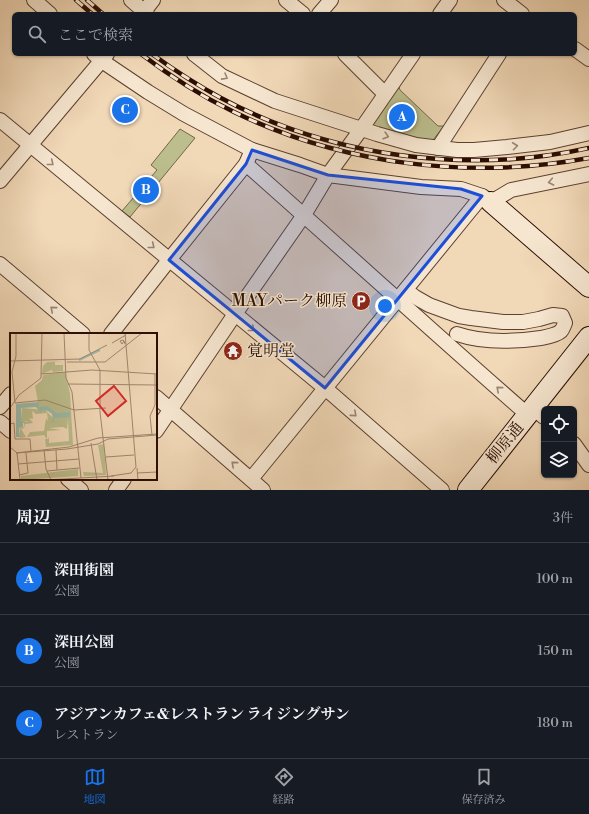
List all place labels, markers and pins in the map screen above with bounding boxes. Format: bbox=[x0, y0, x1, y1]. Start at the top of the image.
pin: C bbox=[112, 95, 138, 125]
pin: A bbox=[389, 102, 415, 132]
pin: B bbox=[133, 175, 159, 205]
parking icon: MAYパーク柳原 bbox=[350, 290, 372, 312]
place label: MAYパーク柳原 bbox=[232, 291, 347, 311]
temple icon: 覚明堂 bbox=[222, 340, 244, 362]
place label: 覚明堂 bbox=[247, 341, 295, 361]

